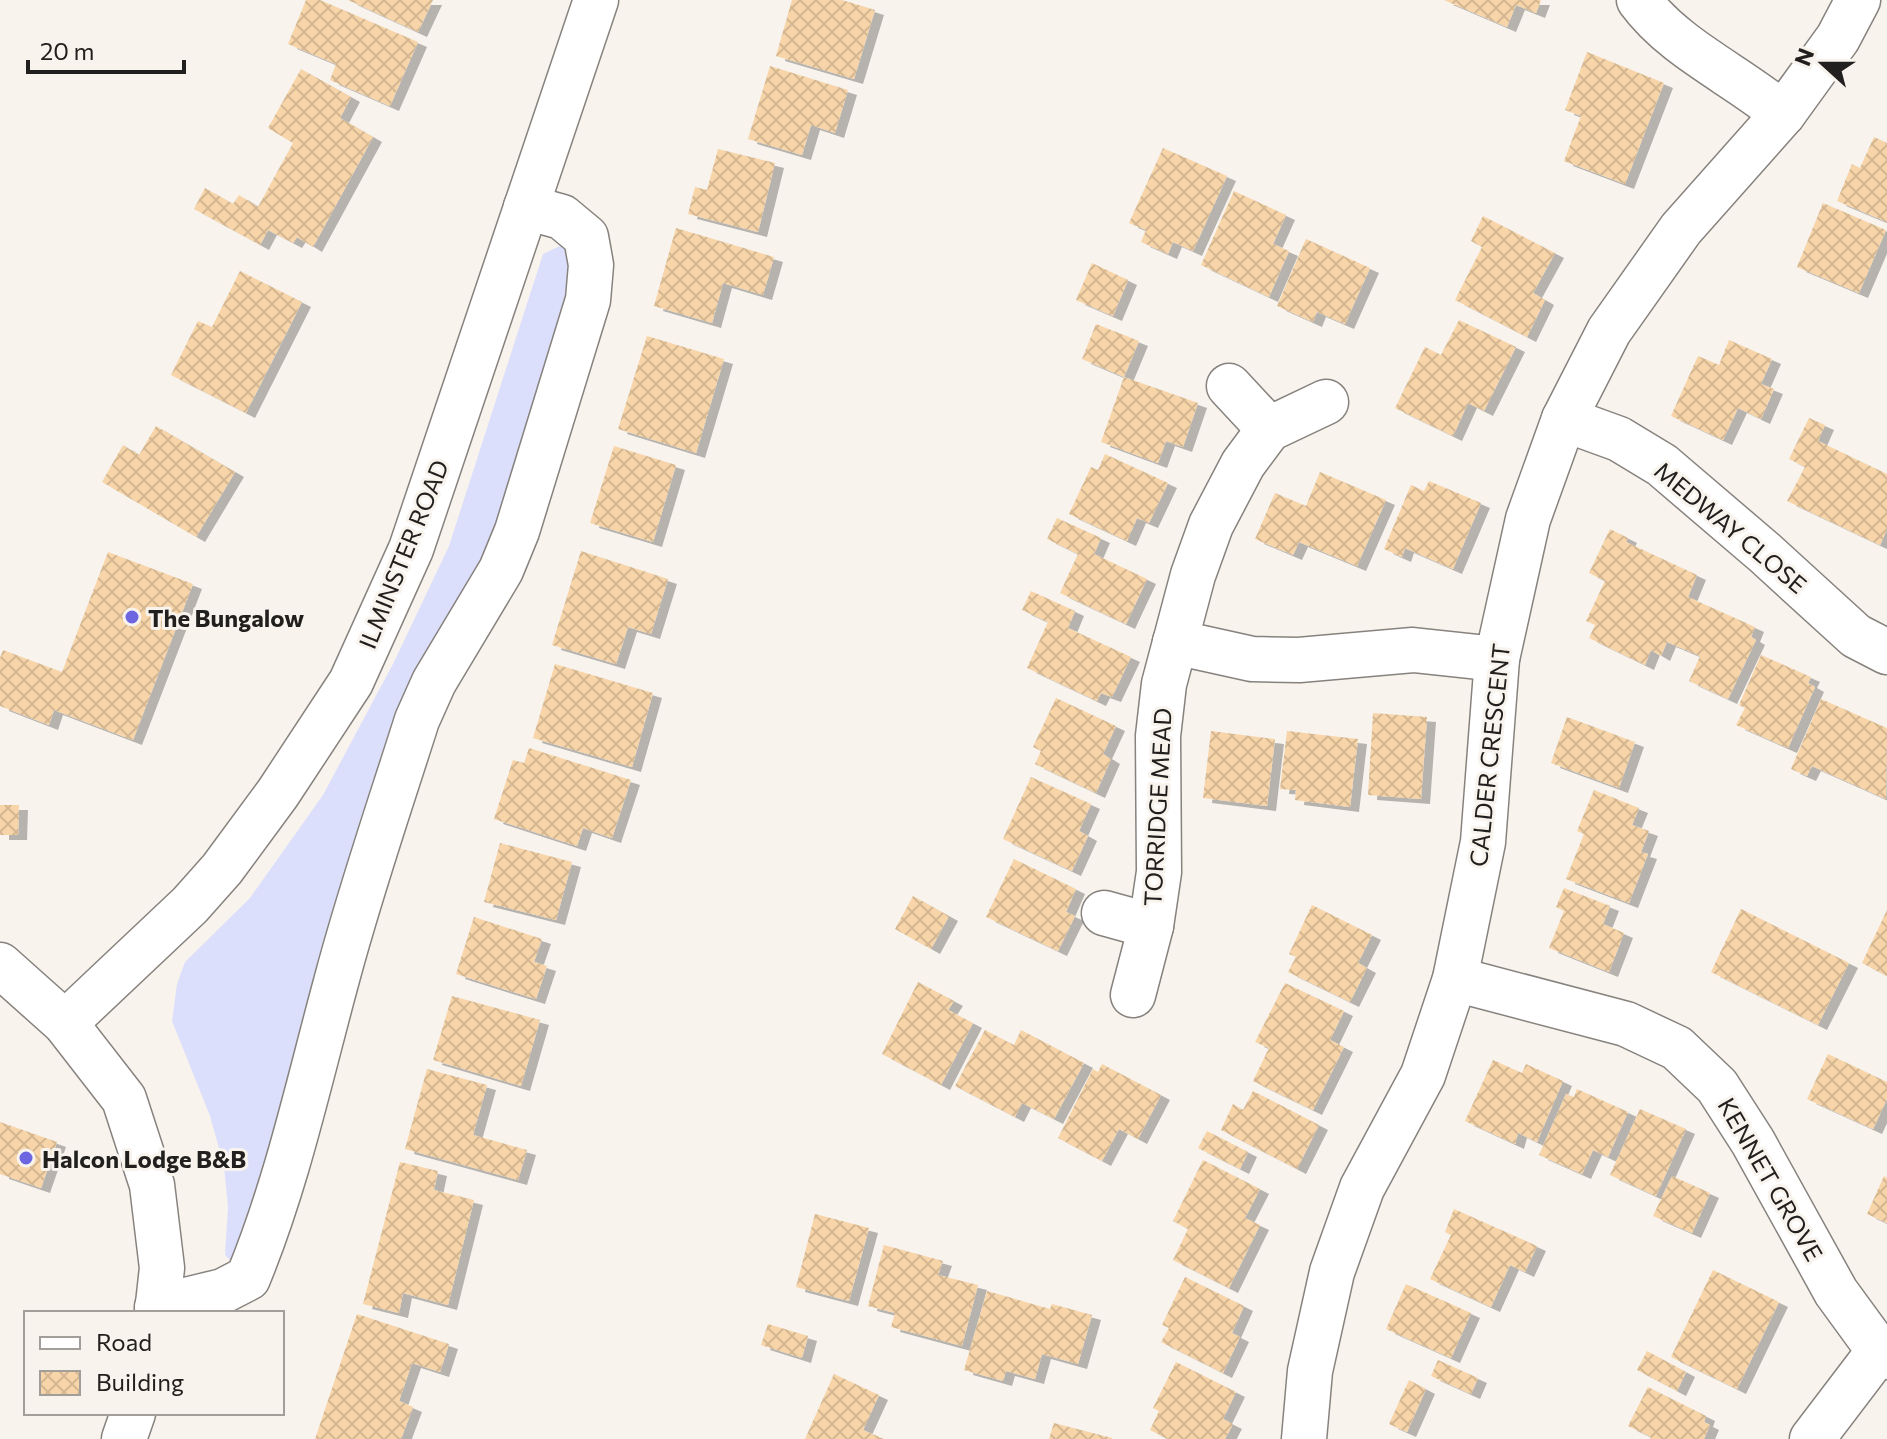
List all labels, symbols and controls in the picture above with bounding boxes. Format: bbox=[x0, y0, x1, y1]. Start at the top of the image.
scale bar bbox=[28, 24, 184, 74]
north arrow bbox=[1783, 24, 1863, 104]
text: 20 m bbox=[40, 36, 94, 65]
text: N bbox=[1788, 44, 1819, 69]
street label: ILMINSTER ROAD bbox=[352, 455, 454, 653]
street label: MEDWAY CLOSE bbox=[1649, 455, 1813, 599]
place label: The Bungalow bbox=[148, 603, 304, 632]
marker: The Bungalow bbox=[123, 608, 141, 626]
street label: CALDER CRESCENT bbox=[1463, 642, 1515, 868]
street label: TORRIDGE MEAD bbox=[1137, 707, 1177, 907]
street label: KENNET GROVE bbox=[1712, 1092, 1830, 1266]
place label: Halcon Lodge B&B bbox=[42, 1144, 246, 1173]
marker: Halcon Lodge B&B bbox=[17, 1149, 35, 1167]
legend bbox=[24, 1311, 284, 1415]
text: Road bbox=[96, 1327, 152, 1356]
text: Building bbox=[96, 1367, 184, 1396]

